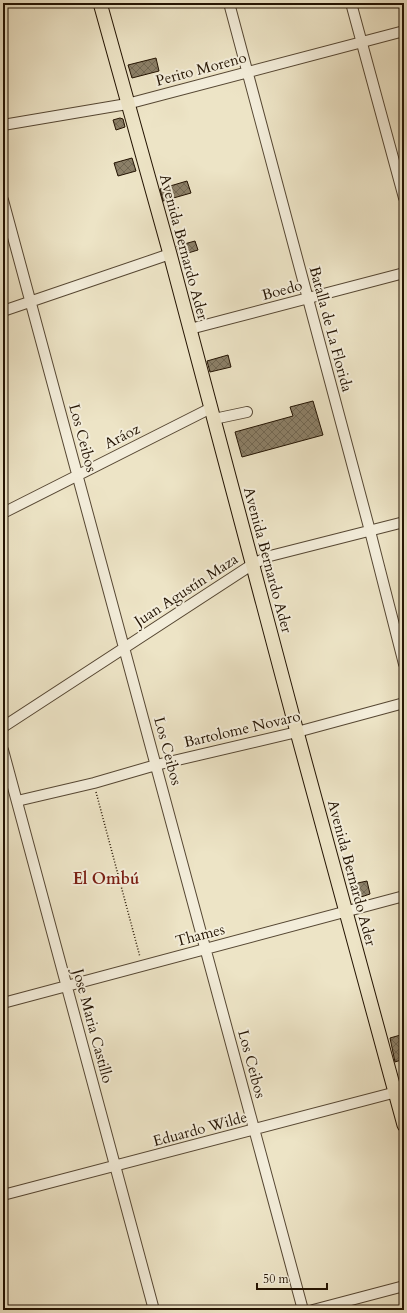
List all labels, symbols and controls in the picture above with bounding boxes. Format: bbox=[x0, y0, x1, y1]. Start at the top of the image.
street label: Perito Moreno bbox=[153, 47, 249, 91]
street label: Avenida Bernardo Ader bbox=[155, 172, 213, 323]
street label: Batalla de La Florida bbox=[305, 264, 357, 394]
street label: Boedo bbox=[260, 275, 304, 305]
street label: Los Ceibos bbox=[64, 402, 102, 474]
street label: Aráoz bbox=[101, 418, 143, 453]
street label: Avenida Bernardo Ader bbox=[239, 485, 297, 636]
street label: Juan Agustín Maza bbox=[129, 549, 242, 632]
street label: Bartolome Novaro bbox=[182, 706, 302, 752]
street label: Los Ceibos bbox=[149, 715, 187, 787]
street label: Avenida Bernardo Ader bbox=[323, 798, 381, 949]
district label: El Ombú bbox=[73, 868, 139, 890]
street label: Thames bbox=[173, 919, 227, 951]
street label: Jose Maria Castillo bbox=[68, 965, 118, 1085]
street label: Los Ceibos bbox=[233, 1028, 271, 1100]
street label: Eduardo Wilde bbox=[151, 1107, 250, 1151]
scale bar bbox=[257, 1265, 327, 1291]
text: 50 m bbox=[263, 1271, 290, 1287]

